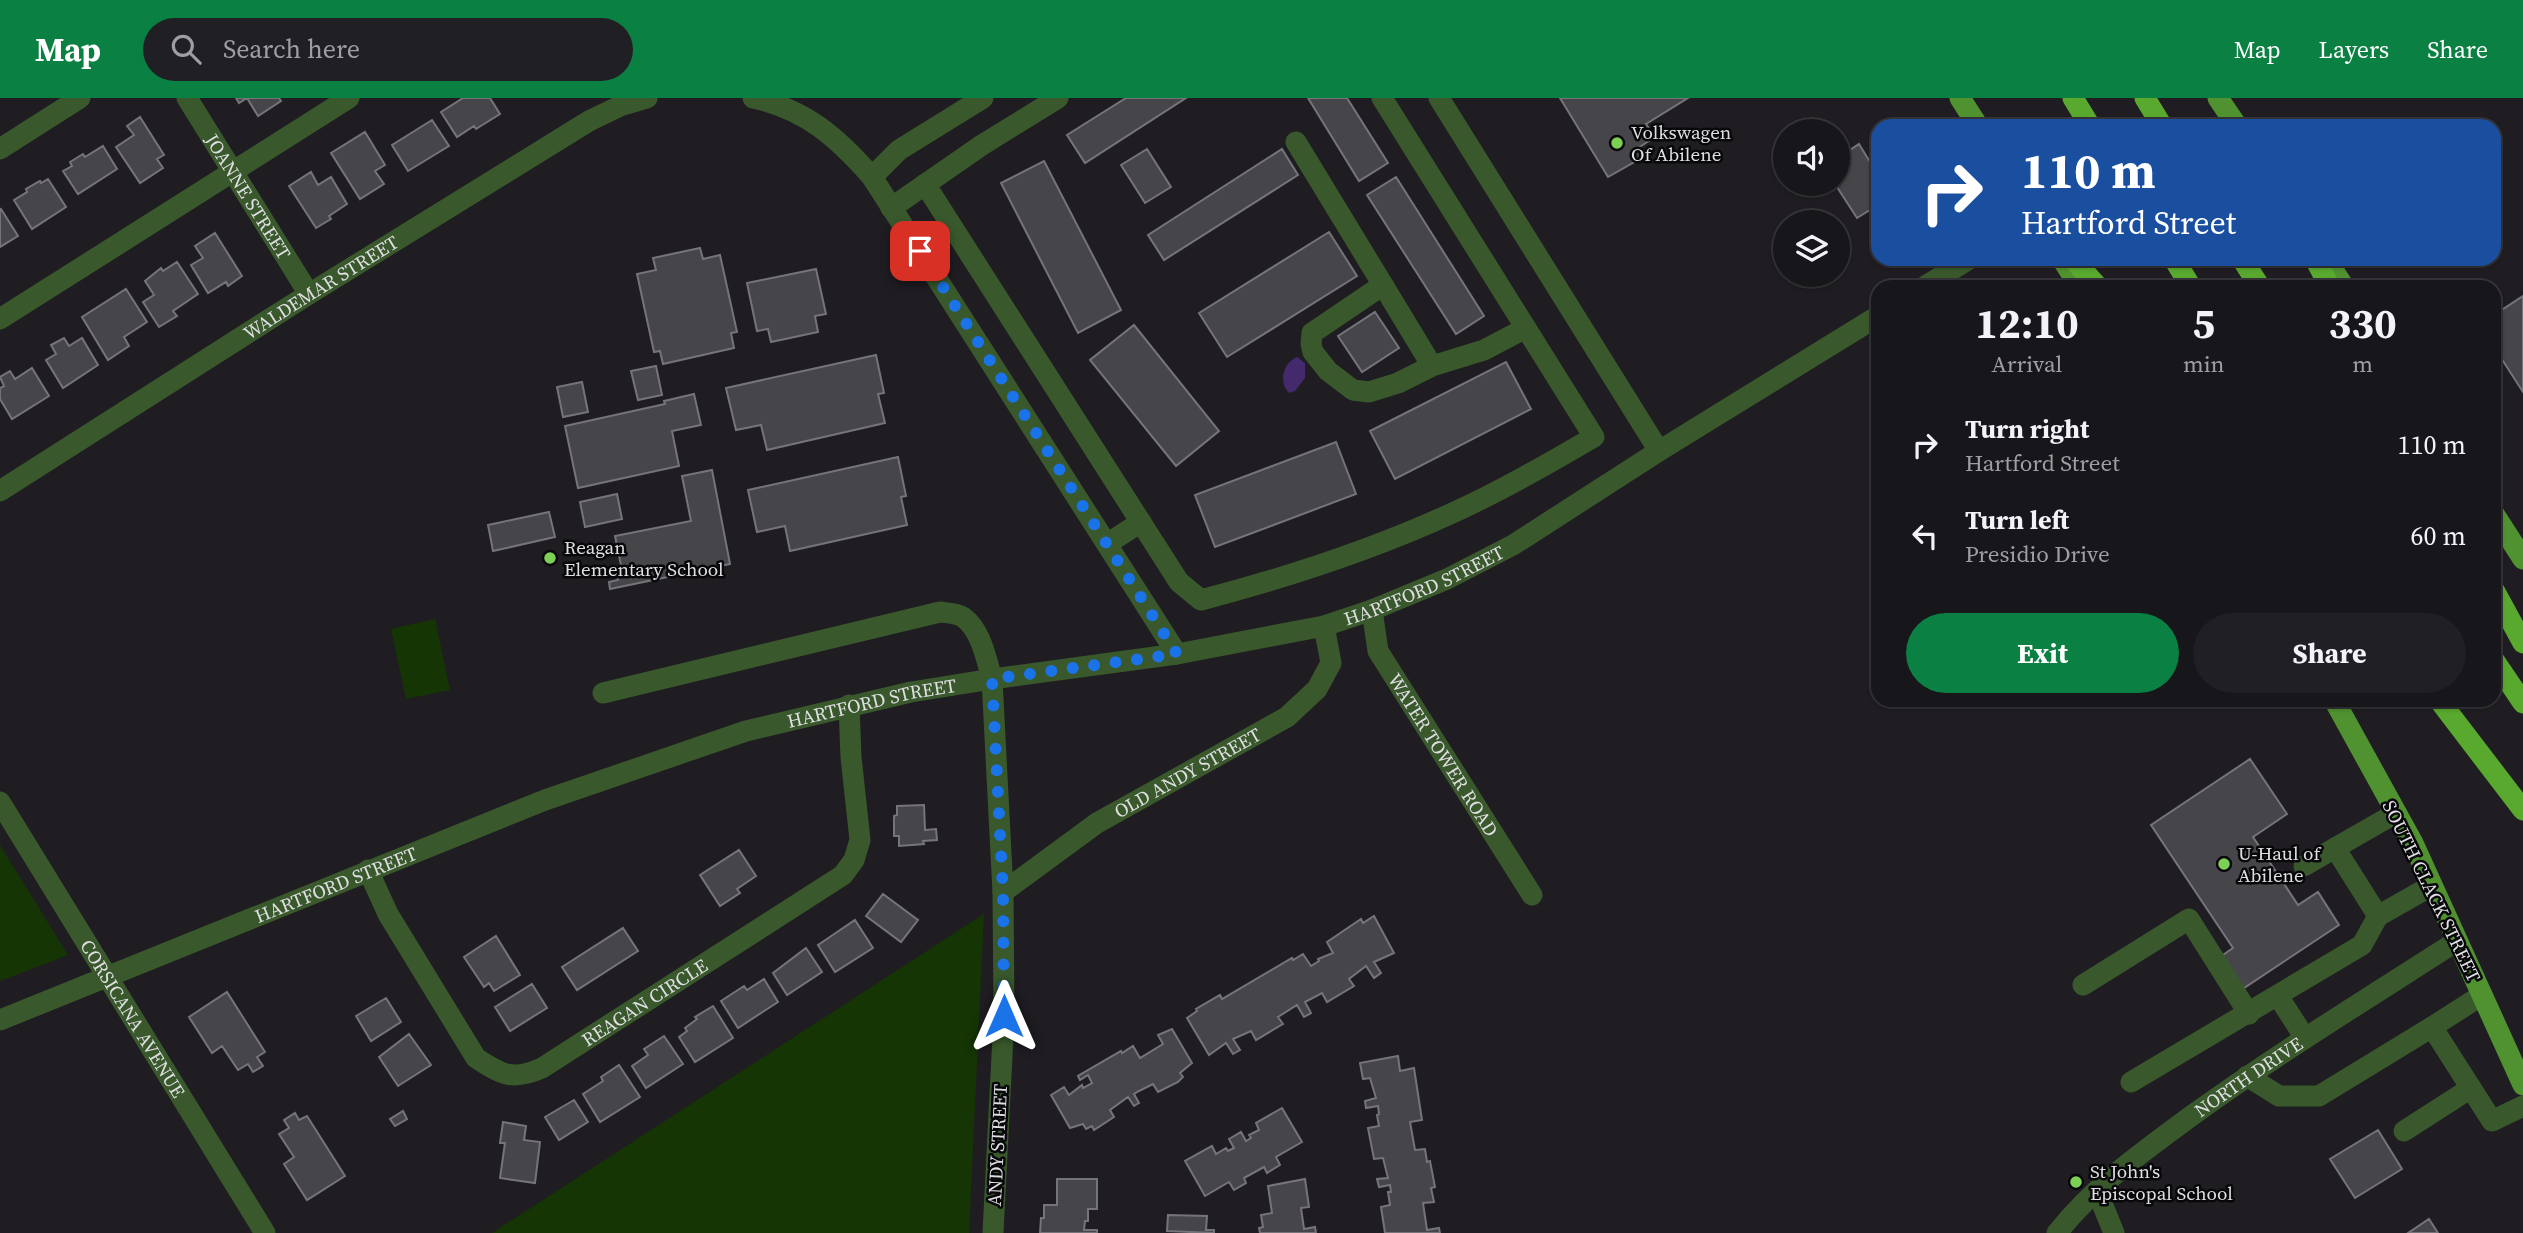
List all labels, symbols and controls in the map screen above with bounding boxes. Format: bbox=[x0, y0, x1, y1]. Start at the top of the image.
search box bbox=[143, 18, 633, 81]
text: Map bbox=[35, 27, 101, 72]
icon: search bbox=[167, 30, 205, 68]
text: Search here bbox=[223, 31, 360, 67]
text: Map bbox=[2234, 33, 2281, 66]
text: Layers bbox=[2319, 33, 2389, 66]
text: Share bbox=[2427, 33, 2488, 66]
place label: Volkswagen Of Abilene bbox=[1631, 119, 1731, 167]
map controls bbox=[1773, 119, 1850, 287]
button: sound bbox=[1773, 119, 1850, 196]
street label: JOANNE STREET bbox=[199, 128, 298, 265]
marker: Volkswagen Of Abilene bbox=[1609, 135, 1625, 151]
text: 110 m bbox=[2021, 137, 2156, 204]
icon: right bbox=[1906, 147, 1997, 238]
text: Hartford Street bbox=[2021, 201, 2236, 245]
button: layers bbox=[1773, 210, 1850, 287]
pin bbox=[890, 221, 950, 281]
street label: WALDEMAR STREET bbox=[238, 229, 404, 346]
icon: arrive bbox=[901, 232, 939, 270]
text: 12:10 bbox=[1975, 294, 2079, 352]
text: 5 bbox=[2192, 294, 2215, 352]
text: 330 bbox=[2329, 294, 2397, 352]
text: Arrival bbox=[1991, 348, 2062, 380]
text: min bbox=[2183, 348, 2224, 380]
text: m bbox=[2352, 348, 2373, 380]
text: Turn right bbox=[1965, 411, 2089, 447]
icon: right bbox=[1906, 426, 1944, 464]
text: 110 m bbox=[2398, 427, 2466, 463]
text: Hartford Street bbox=[1965, 447, 2120, 479]
text: Turn left bbox=[1965, 502, 2069, 538]
icon: left bbox=[1906, 517, 1944, 555]
text: 60 m bbox=[2411, 518, 2466, 554]
place label: Reagan Elementary School bbox=[564, 534, 724, 582]
text: Presidio Drive bbox=[1965, 538, 2110, 570]
street label: HARTFORD STREET bbox=[1340, 539, 1509, 632]
marker: Reagan Elementary School bbox=[542, 550, 558, 566]
button: Exit bbox=[1906, 613, 2179, 693]
button: Share bbox=[2193, 613, 2466, 693]
street label: WATER TOWER ROAD bbox=[1382, 668, 1505, 841]
street label: HARTFORD STREET bbox=[784, 672, 959, 734]
street label: OLD ANDY STREET bbox=[1109, 721, 1266, 824]
street label: SOUTH CLACK STREET bbox=[2377, 796, 2488, 987]
street label: HARTFORD STREET bbox=[251, 840, 421, 929]
place label: U-Haul of Abilene bbox=[2238, 840, 2322, 888]
marker: U-Haul of Abilene bbox=[2216, 856, 2232, 872]
street label: CORSICANA AVENUE bbox=[74, 934, 192, 1102]
street label: REAGAN CIRCLE bbox=[576, 952, 712, 1052]
position arrow bbox=[967, 979, 1041, 1053]
street label: NORTH DRIVE bbox=[2189, 1030, 2308, 1123]
street label: ANDY STREET bbox=[981, 1083, 1013, 1207]
place label: St John's Episcopal School bbox=[2090, 1158, 2233, 1206]
marker: St John's Episcopal School bbox=[2068, 1174, 2084, 1190]

